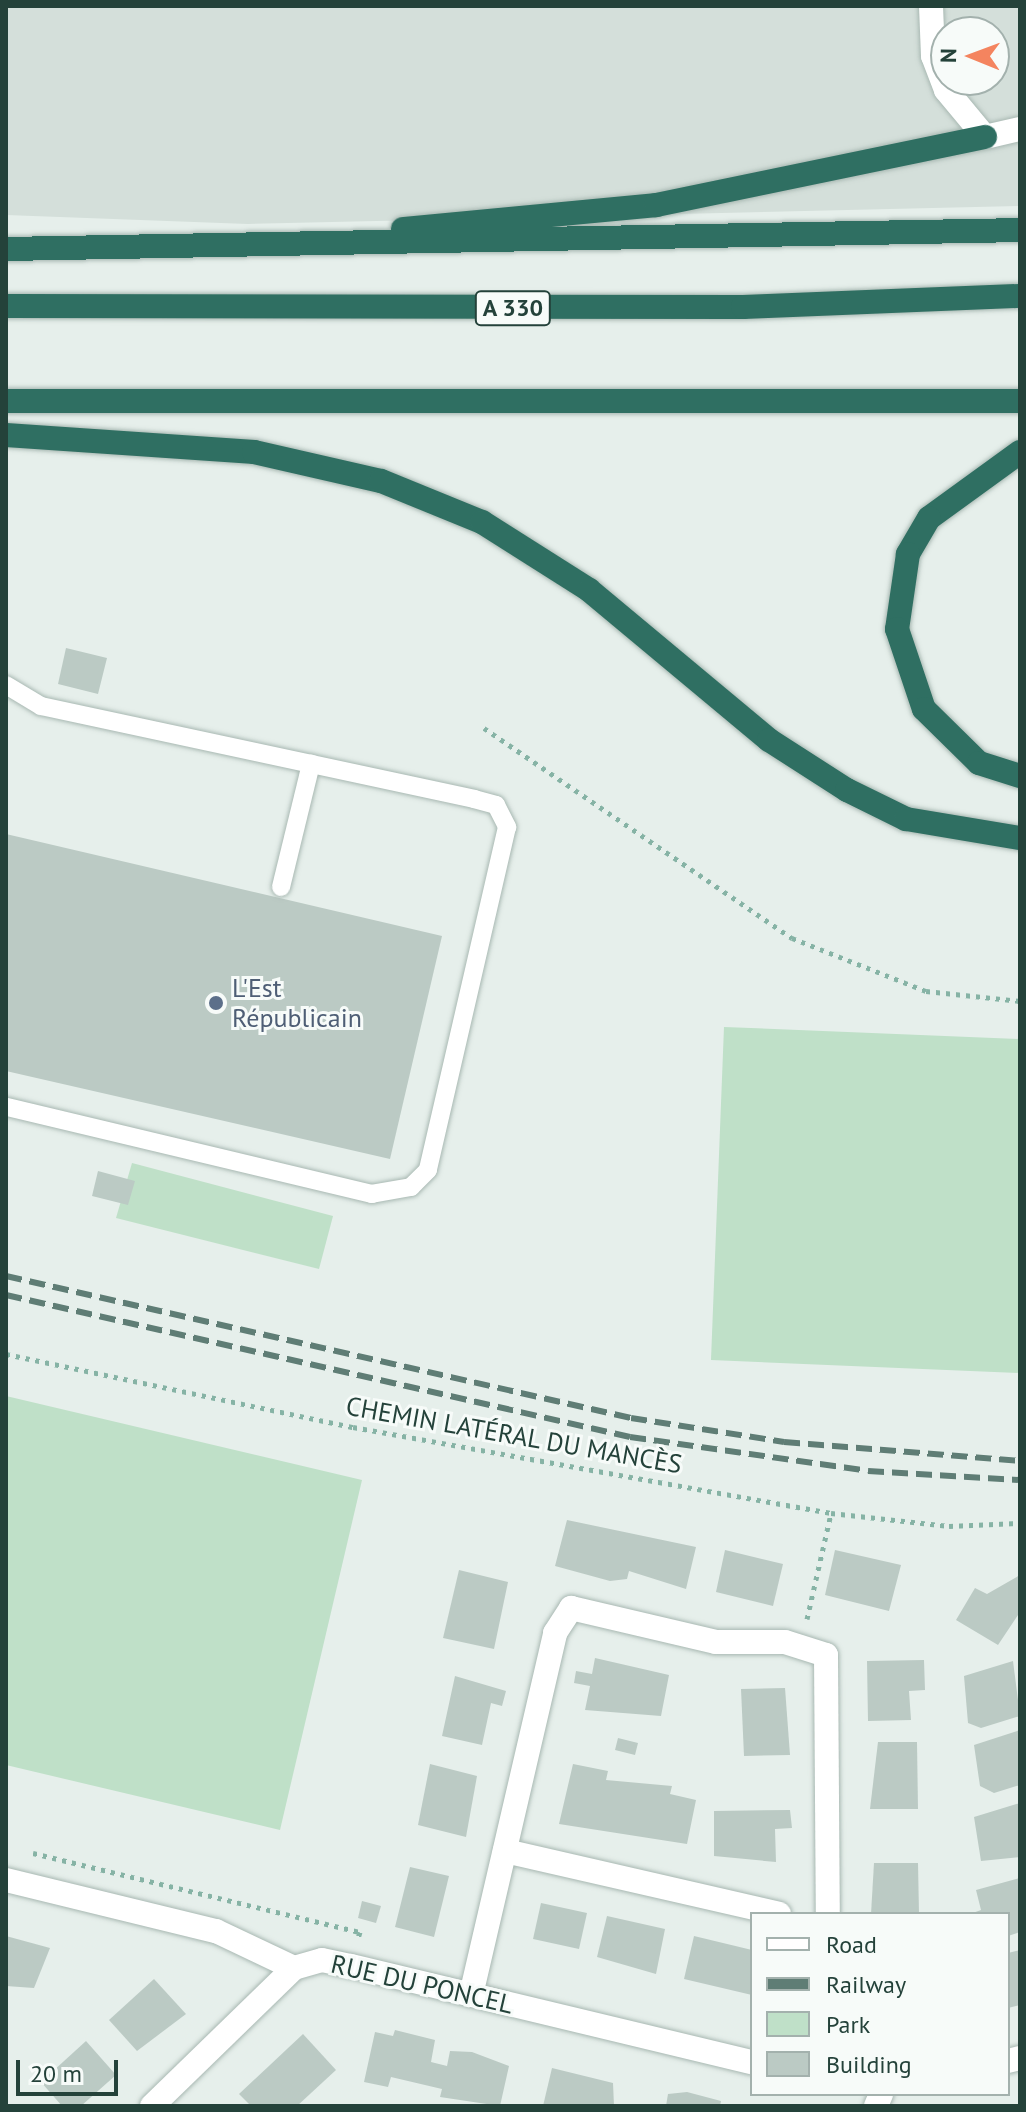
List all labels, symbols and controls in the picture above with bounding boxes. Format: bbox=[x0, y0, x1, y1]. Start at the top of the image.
north arrow bbox=[930, 16, 1010, 96]
text: N bbox=[934, 48, 962, 63]
road number: A 330 bbox=[473, 288, 553, 328]
place label: L'Est Républicain bbox=[232, 972, 362, 1034]
marker: L'Est Républicain bbox=[207, 994, 225, 1012]
street label: CHEMIN LATÉRAL DU MANCÈS bbox=[343, 1390, 685, 1480]
legend bbox=[750, 1912, 1010, 2096]
text: Road bbox=[826, 1929, 877, 1960]
street label: RUE DU PONCEL bbox=[328, 1948, 516, 2020]
text: Railway bbox=[826, 1969, 906, 2000]
text: Park bbox=[826, 2009, 870, 2040]
scale bar bbox=[20, 2044, 122, 2094]
text: Building bbox=[826, 2049, 912, 2080]
text: 20 m bbox=[30, 2058, 82, 2089]

